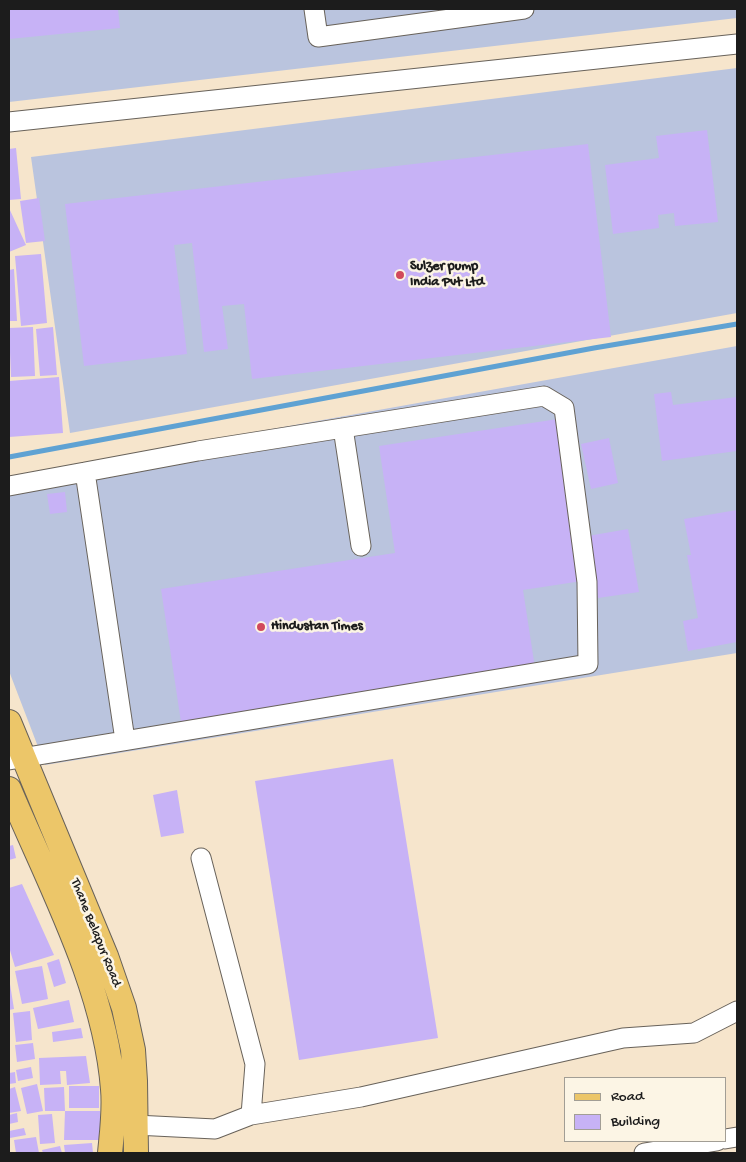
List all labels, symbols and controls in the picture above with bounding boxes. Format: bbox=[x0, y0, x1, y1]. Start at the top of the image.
place label: Sulzer pump India Pvt Ltd bbox=[410, 259, 484, 292]
marker: Sulzer pump India Pvt Ltd bbox=[394, 269, 406, 281]
place label: Hindustan Times bbox=[271, 619, 363, 635]
marker: Hindustan Times bbox=[255, 621, 267, 633]
street label: Thane Belapur Road bbox=[66, 876, 124, 990]
legend bbox=[564, 1077, 726, 1142]
text: Road bbox=[611, 1088, 644, 1106]
text: Building bbox=[611, 1113, 660, 1131]

